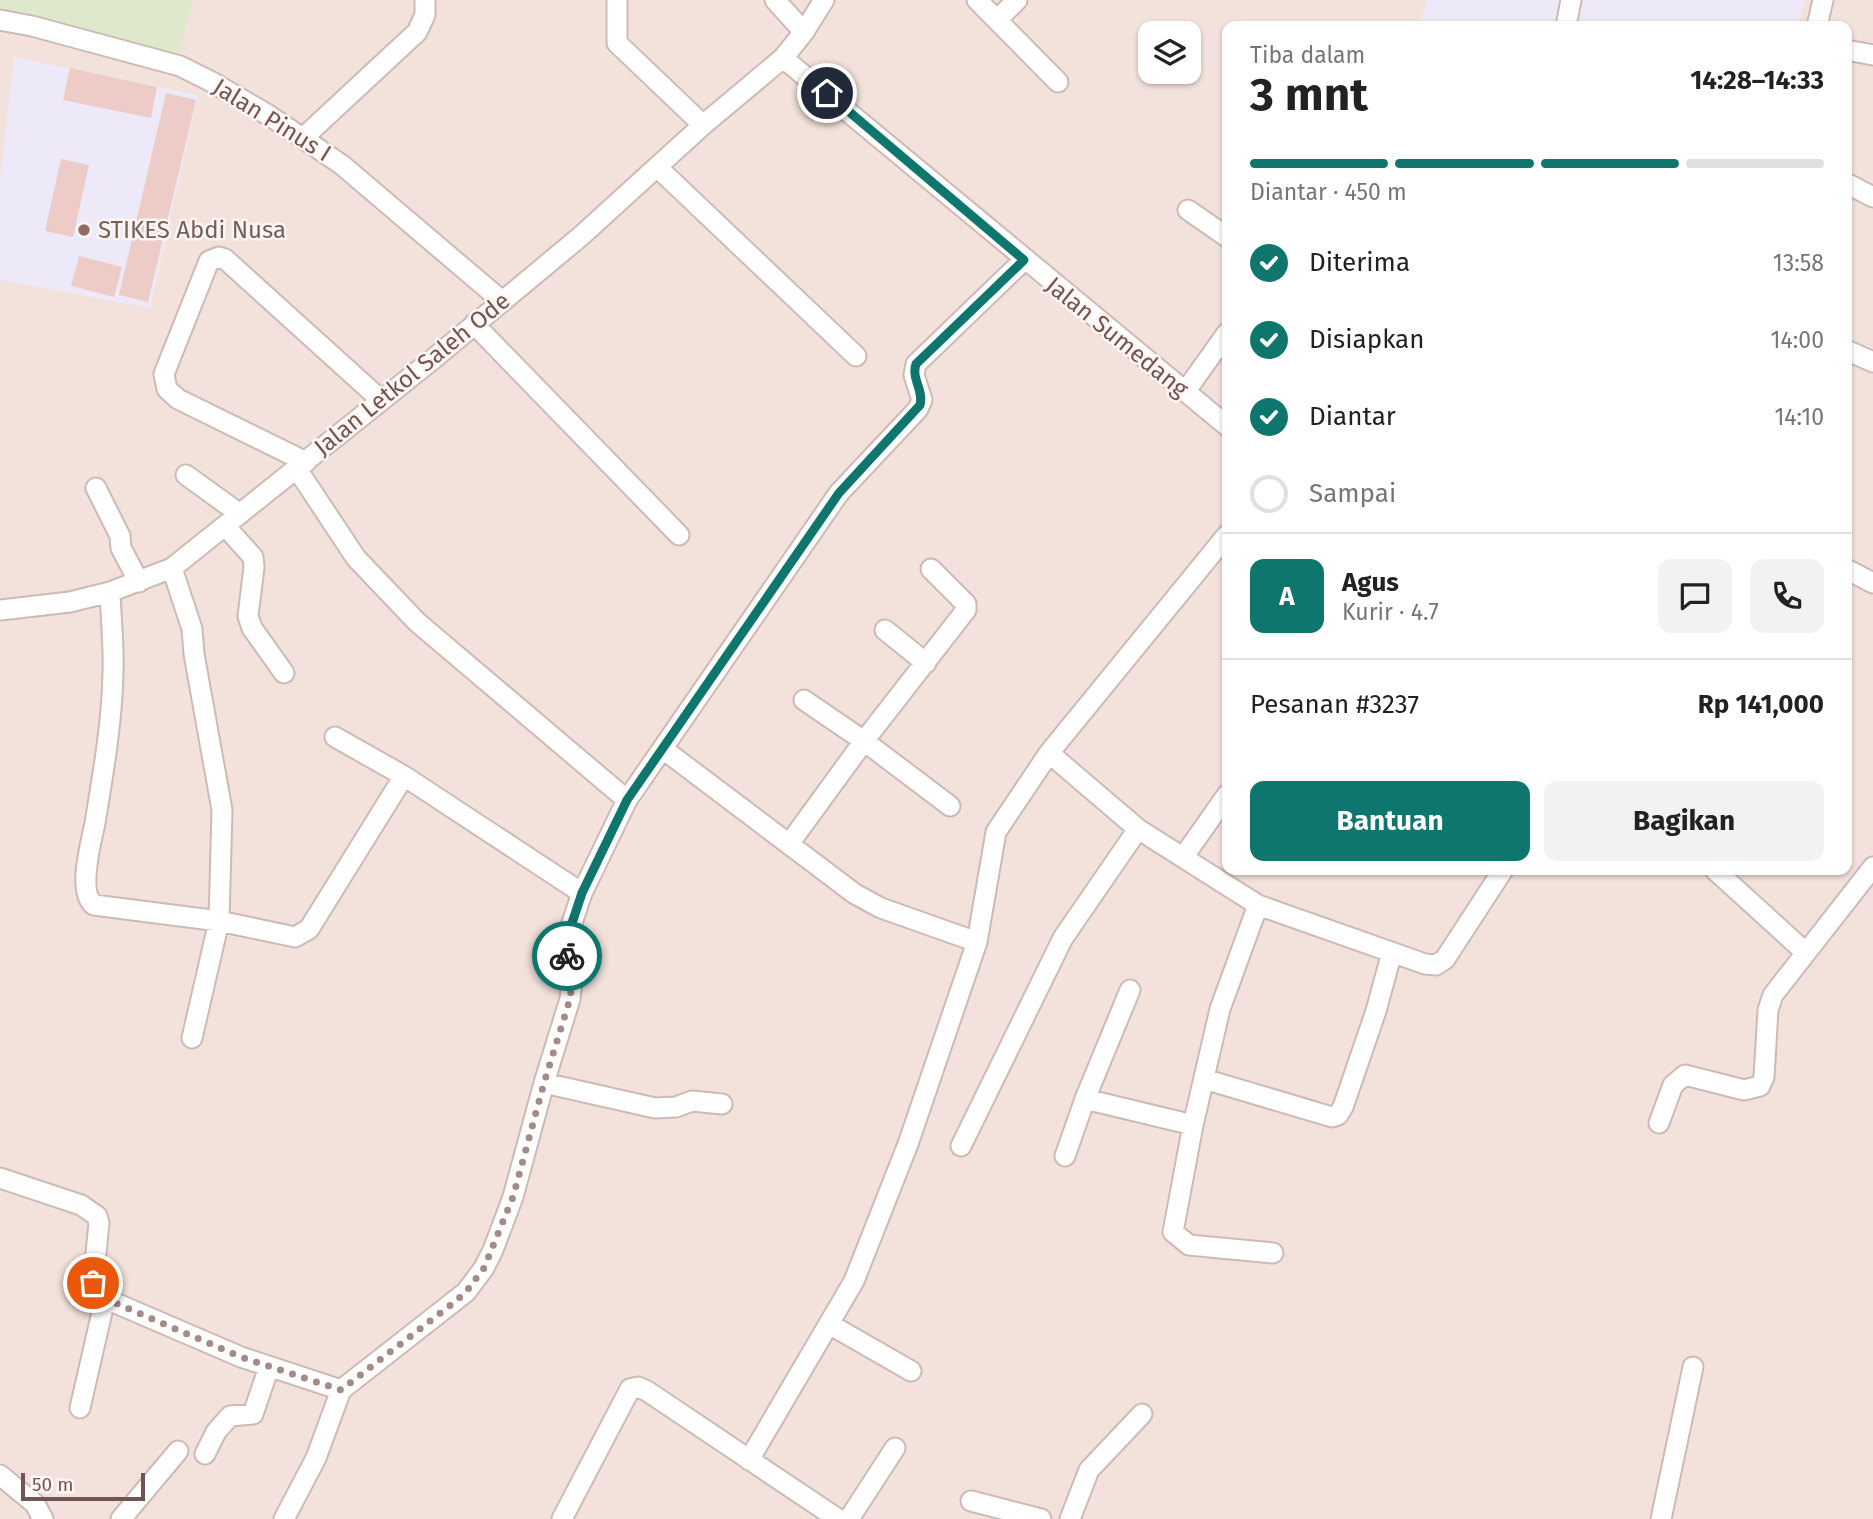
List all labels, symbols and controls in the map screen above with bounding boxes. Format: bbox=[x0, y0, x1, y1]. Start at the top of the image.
map controls bbox=[1138, 21, 1201, 84]
button: layers bbox=[1138, 21, 1201, 84]
text: Tiba dalam bbox=[1250, 41, 1365, 69]
pin bbox=[797, 63, 857, 123]
text: 14:28–14:33 bbox=[1690, 65, 1824, 96]
text: 3 mnt bbox=[1250, 67, 1368, 122]
street label: Jalan Pinus I bbox=[208, 73, 336, 167]
icon: home bbox=[808, 74, 846, 112]
text: Diantar · 450 m bbox=[1250, 178, 1407, 206]
place label: STIKES Abdi Nusa bbox=[98, 216, 286, 244]
marker: STIKES Abdi Nusa bbox=[76, 222, 92, 238]
icon: check bbox=[1250, 244, 1288, 282]
text: Diterima bbox=[1309, 247, 1410, 278]
text: 13:58 bbox=[1773, 249, 1824, 277]
street label: Jalan Sumedang bbox=[1040, 271, 1194, 403]
street label: Jalan Letkol Saleh Ode bbox=[309, 287, 515, 461]
icon: check bbox=[1250, 321, 1288, 359]
text: Disiapkan bbox=[1309, 324, 1424, 355]
text: 14:00 bbox=[1771, 326, 1824, 354]
icon: check bbox=[1250, 398, 1288, 436]
text: Diantar bbox=[1309, 401, 1396, 432]
text: 14:10 bbox=[1774, 403, 1824, 431]
text: Sampai bbox=[1309, 478, 1396, 509]
button: chat bbox=[1658, 559, 1732, 633]
button: phone bbox=[1750, 559, 1824, 633]
text: Agus bbox=[1342, 567, 1399, 598]
text: A bbox=[1279, 581, 1295, 612]
text: Kurir · 4.7 bbox=[1342, 598, 1439, 626]
text: Pesanan #3237 bbox=[1250, 689, 1419, 720]
text: Rp 141,000 bbox=[1698, 689, 1824, 720]
button: Bantuan bbox=[1250, 781, 1530, 861]
button: Bagikan bbox=[1544, 781, 1824, 861]
courier bbox=[532, 921, 602, 991]
icon: bike bbox=[548, 937, 586, 975]
pin bbox=[63, 1253, 123, 1313]
icon: bag bbox=[74, 1264, 112, 1302]
scale bar bbox=[21, 1470, 145, 1502]
text: 50 m bbox=[32, 1473, 73, 1496]

